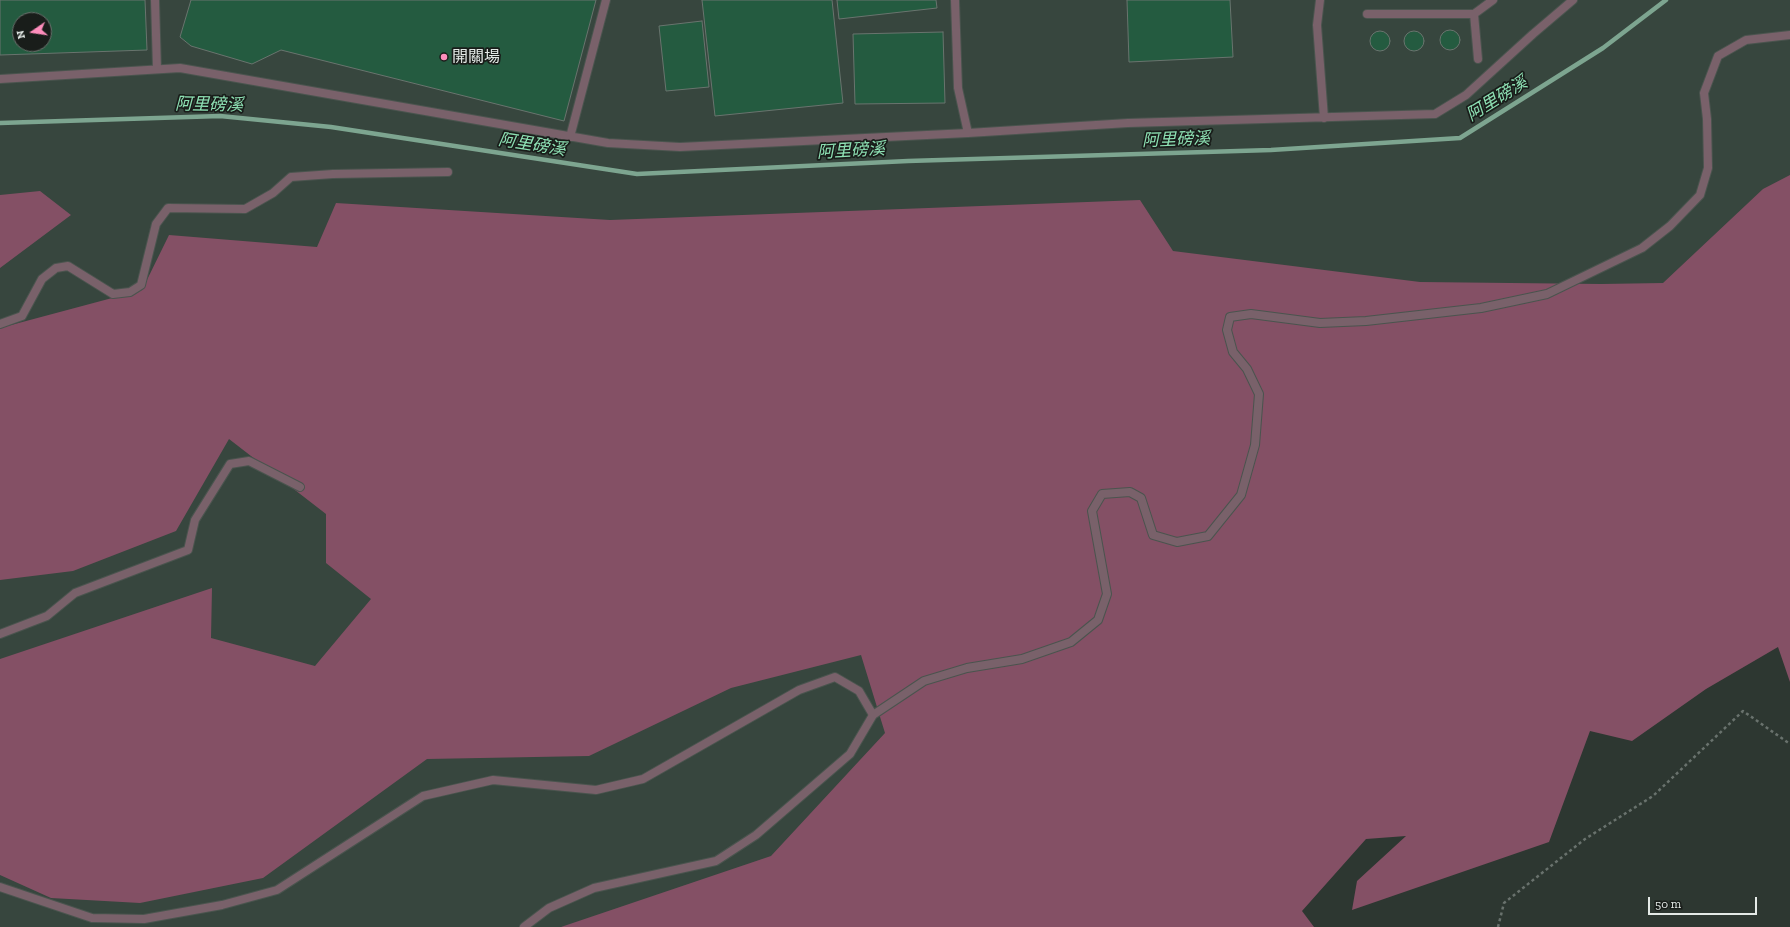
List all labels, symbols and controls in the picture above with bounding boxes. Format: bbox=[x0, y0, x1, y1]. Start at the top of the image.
north arrow bbox=[12, 12, 52, 52]
text: N bbox=[14, 29, 28, 40]
place label: 開關場 bbox=[452, 47, 500, 67]
marker: 開關場 bbox=[439, 52, 449, 62]
water label: 阿里磅溪 bbox=[1463, 72, 1531, 126]
water label: 阿里磅溪 bbox=[175, 94, 243, 116]
water label: 阿里磅溪 bbox=[1142, 129, 1210, 151]
water label: 阿里磅溪 bbox=[497, 130, 567, 160]
water label: 阿里磅溪 bbox=[817, 139, 885, 163]
scale bar bbox=[1650, 889, 1759, 915]
text: 50 m bbox=[1655, 897, 1681, 911]

